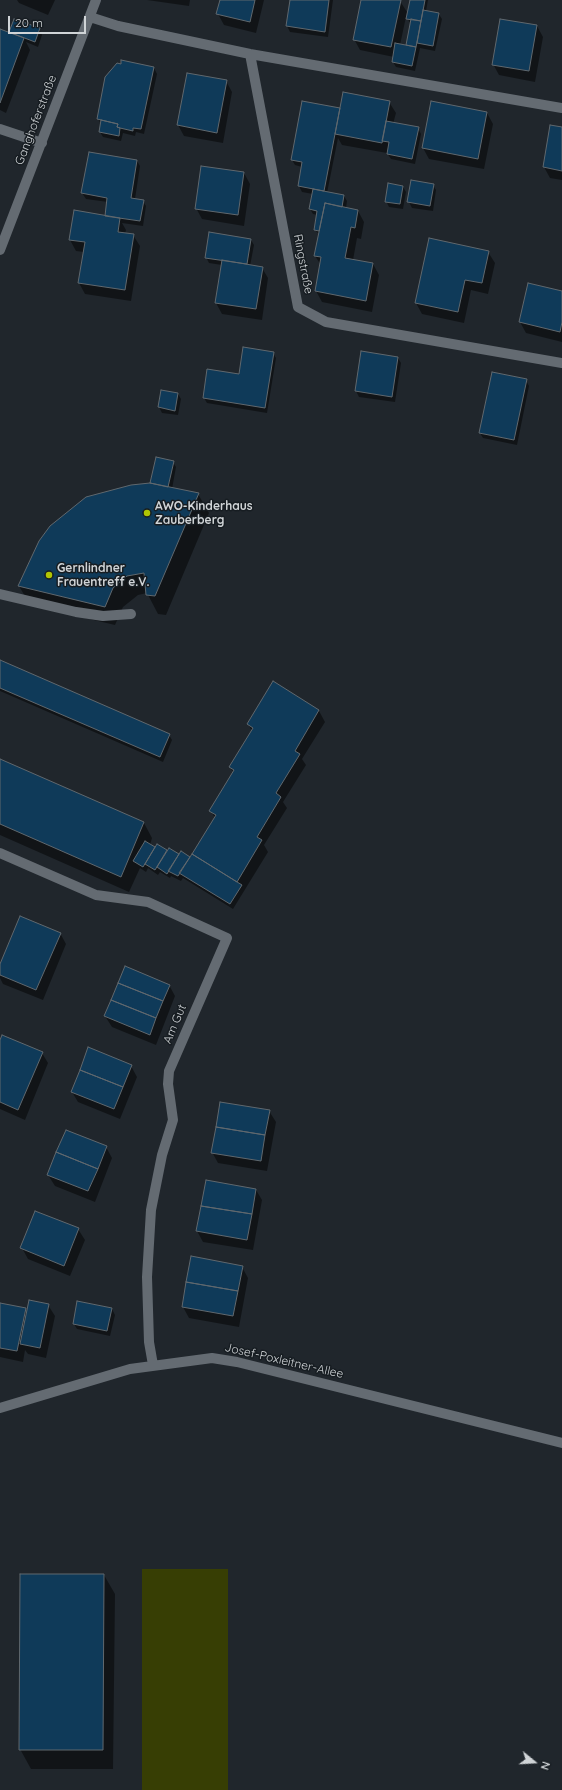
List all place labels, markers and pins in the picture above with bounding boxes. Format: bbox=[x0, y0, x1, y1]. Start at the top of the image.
place label: AWO-Kinderhaus Zauberberg bbox=[155, 499, 252, 527]
marker: AWO-Kinderhaus Zauberberg bbox=[142, 508, 152, 518]
place label: Gernlindner Frauentreff e.V. bbox=[57, 561, 149, 589]
marker: Gernlindner Frauentreff e.V. bbox=[44, 570, 54, 580]

